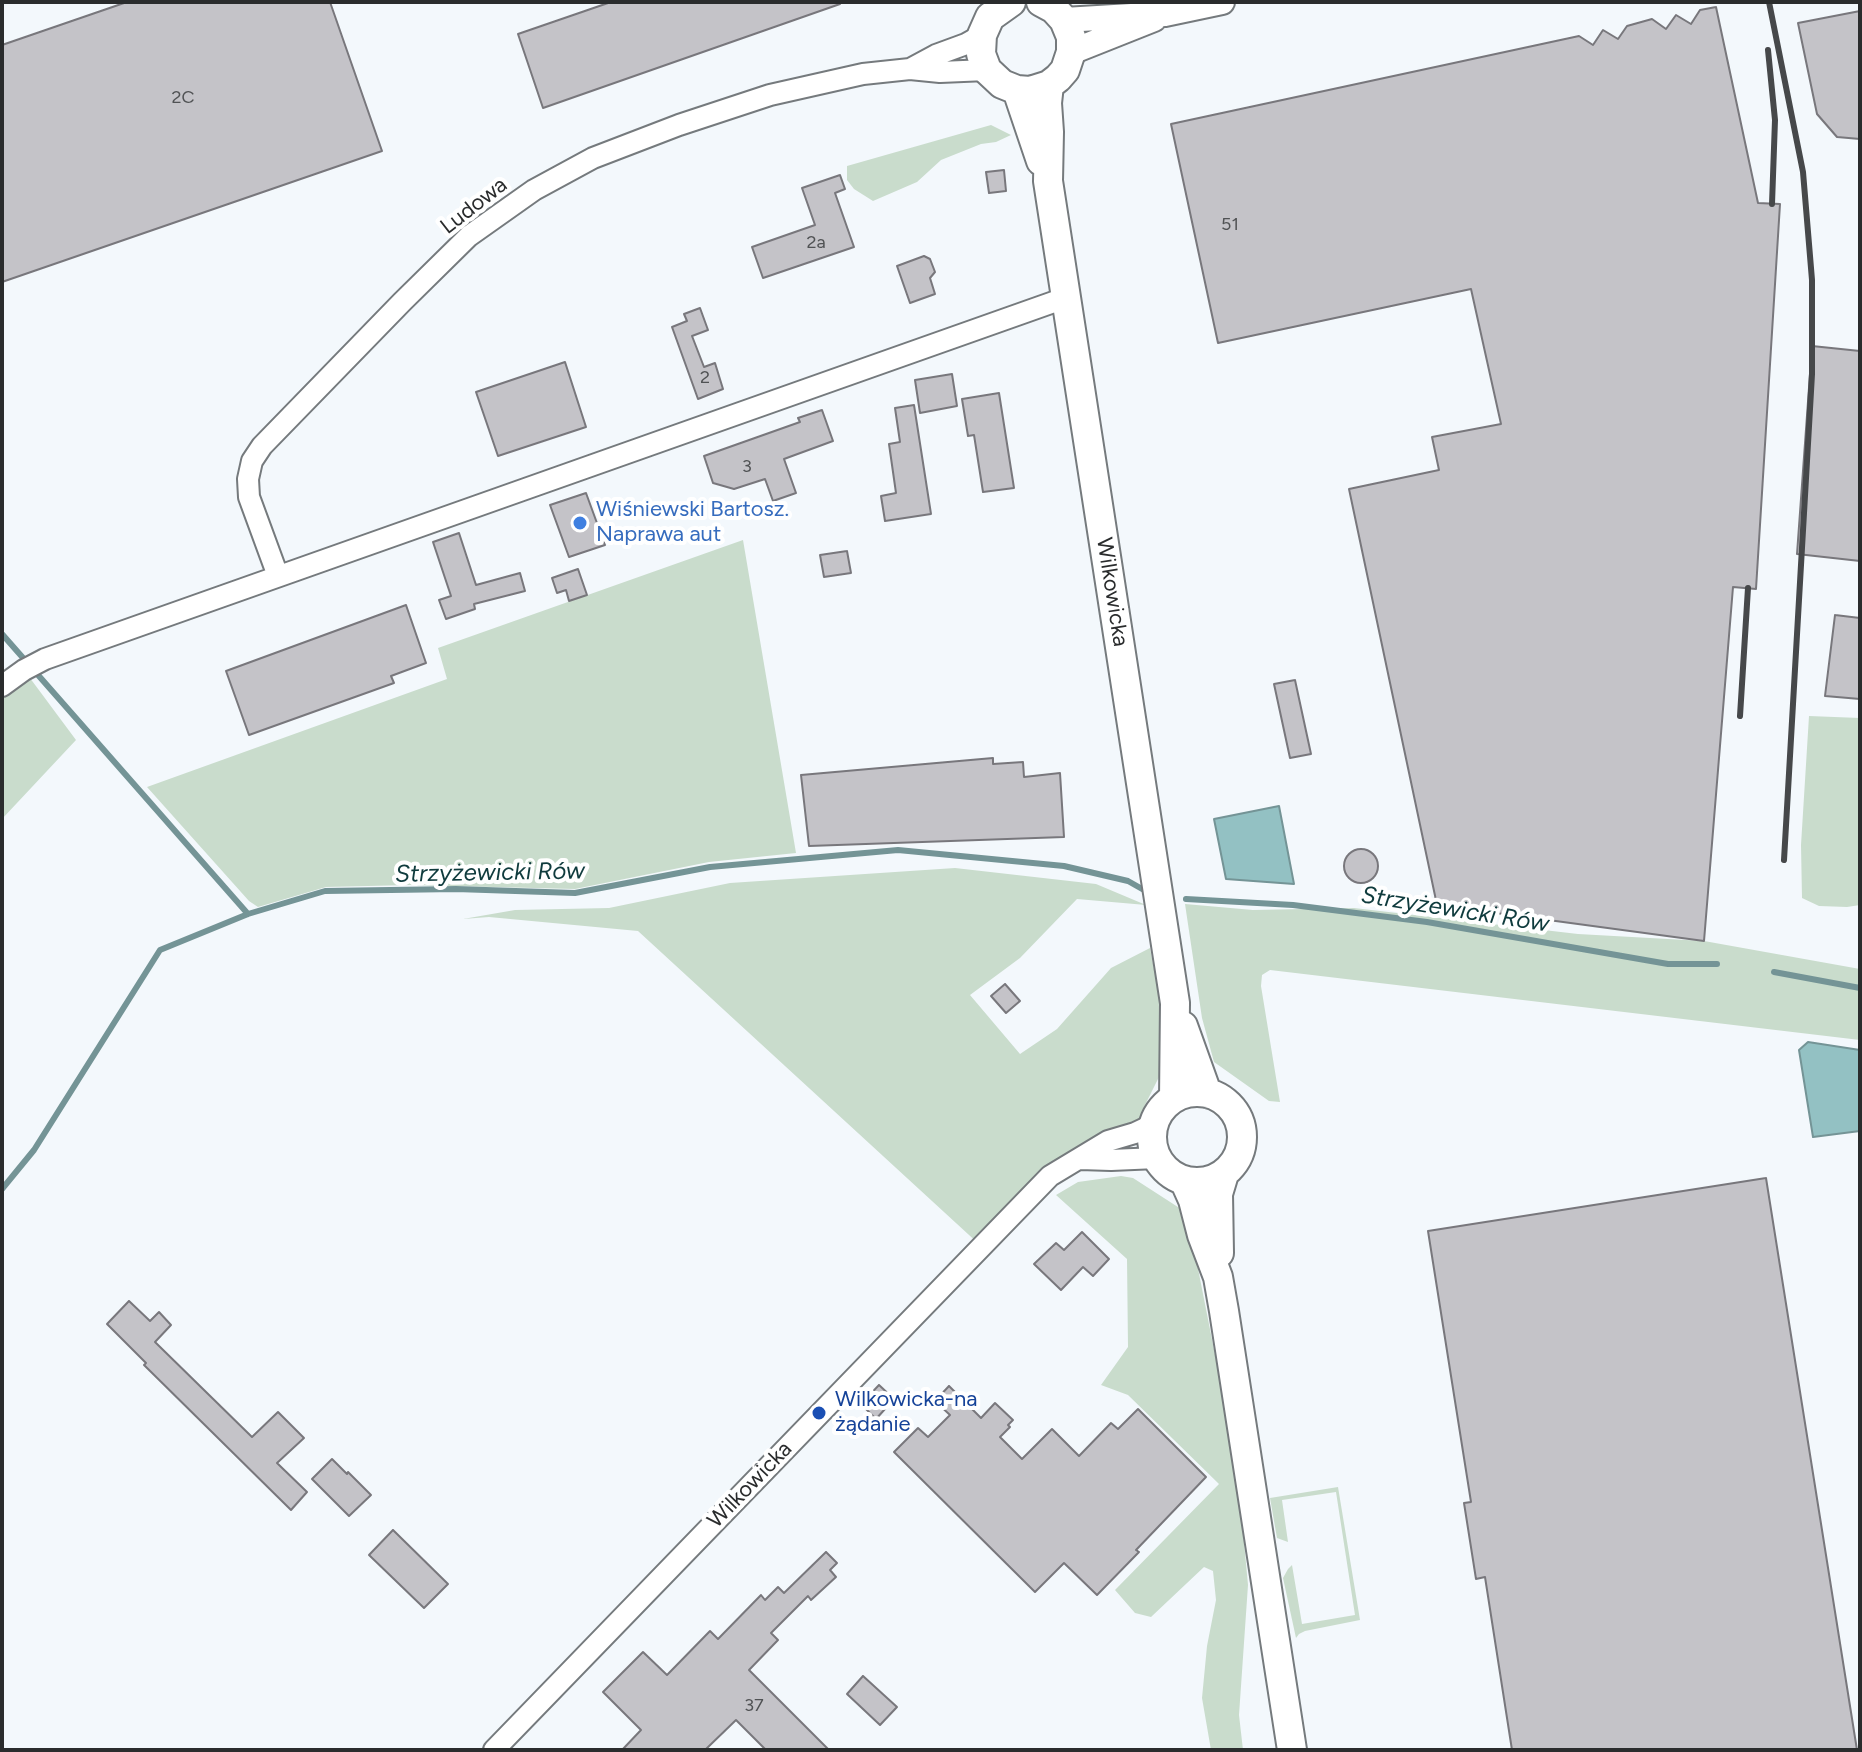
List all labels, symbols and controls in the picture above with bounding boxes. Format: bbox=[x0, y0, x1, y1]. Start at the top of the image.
house number: 2C bbox=[171, 87, 195, 109]
street label: Ludowa bbox=[435, 172, 513, 240]
house number: 51 bbox=[1221, 214, 1239, 236]
house number: 2a bbox=[806, 232, 826, 254]
house number: 2 bbox=[700, 367, 710, 389]
house number: 3 bbox=[742, 456, 752, 478]
place label: Wiśniewski Bartosz. Naprawa aut bbox=[596, 497, 789, 548]
marker: Wiśniewski Bartosz. Naprawa aut bbox=[571, 514, 589, 532]
street label: Wilkowicka bbox=[1090, 536, 1134, 648]
water label: Strzyżewicki Rów bbox=[395, 857, 585, 889]
water label: Strzyżewicki Rów bbox=[1359, 881, 1551, 939]
place label: Wilkowicka-na żądanie bbox=[835, 1387, 978, 1438]
marker: Wilkowicka-na żądanie bbox=[810, 1404, 828, 1422]
street label: Wilkowicka bbox=[702, 1436, 798, 1534]
house number: 37 bbox=[744, 1695, 764, 1717]

